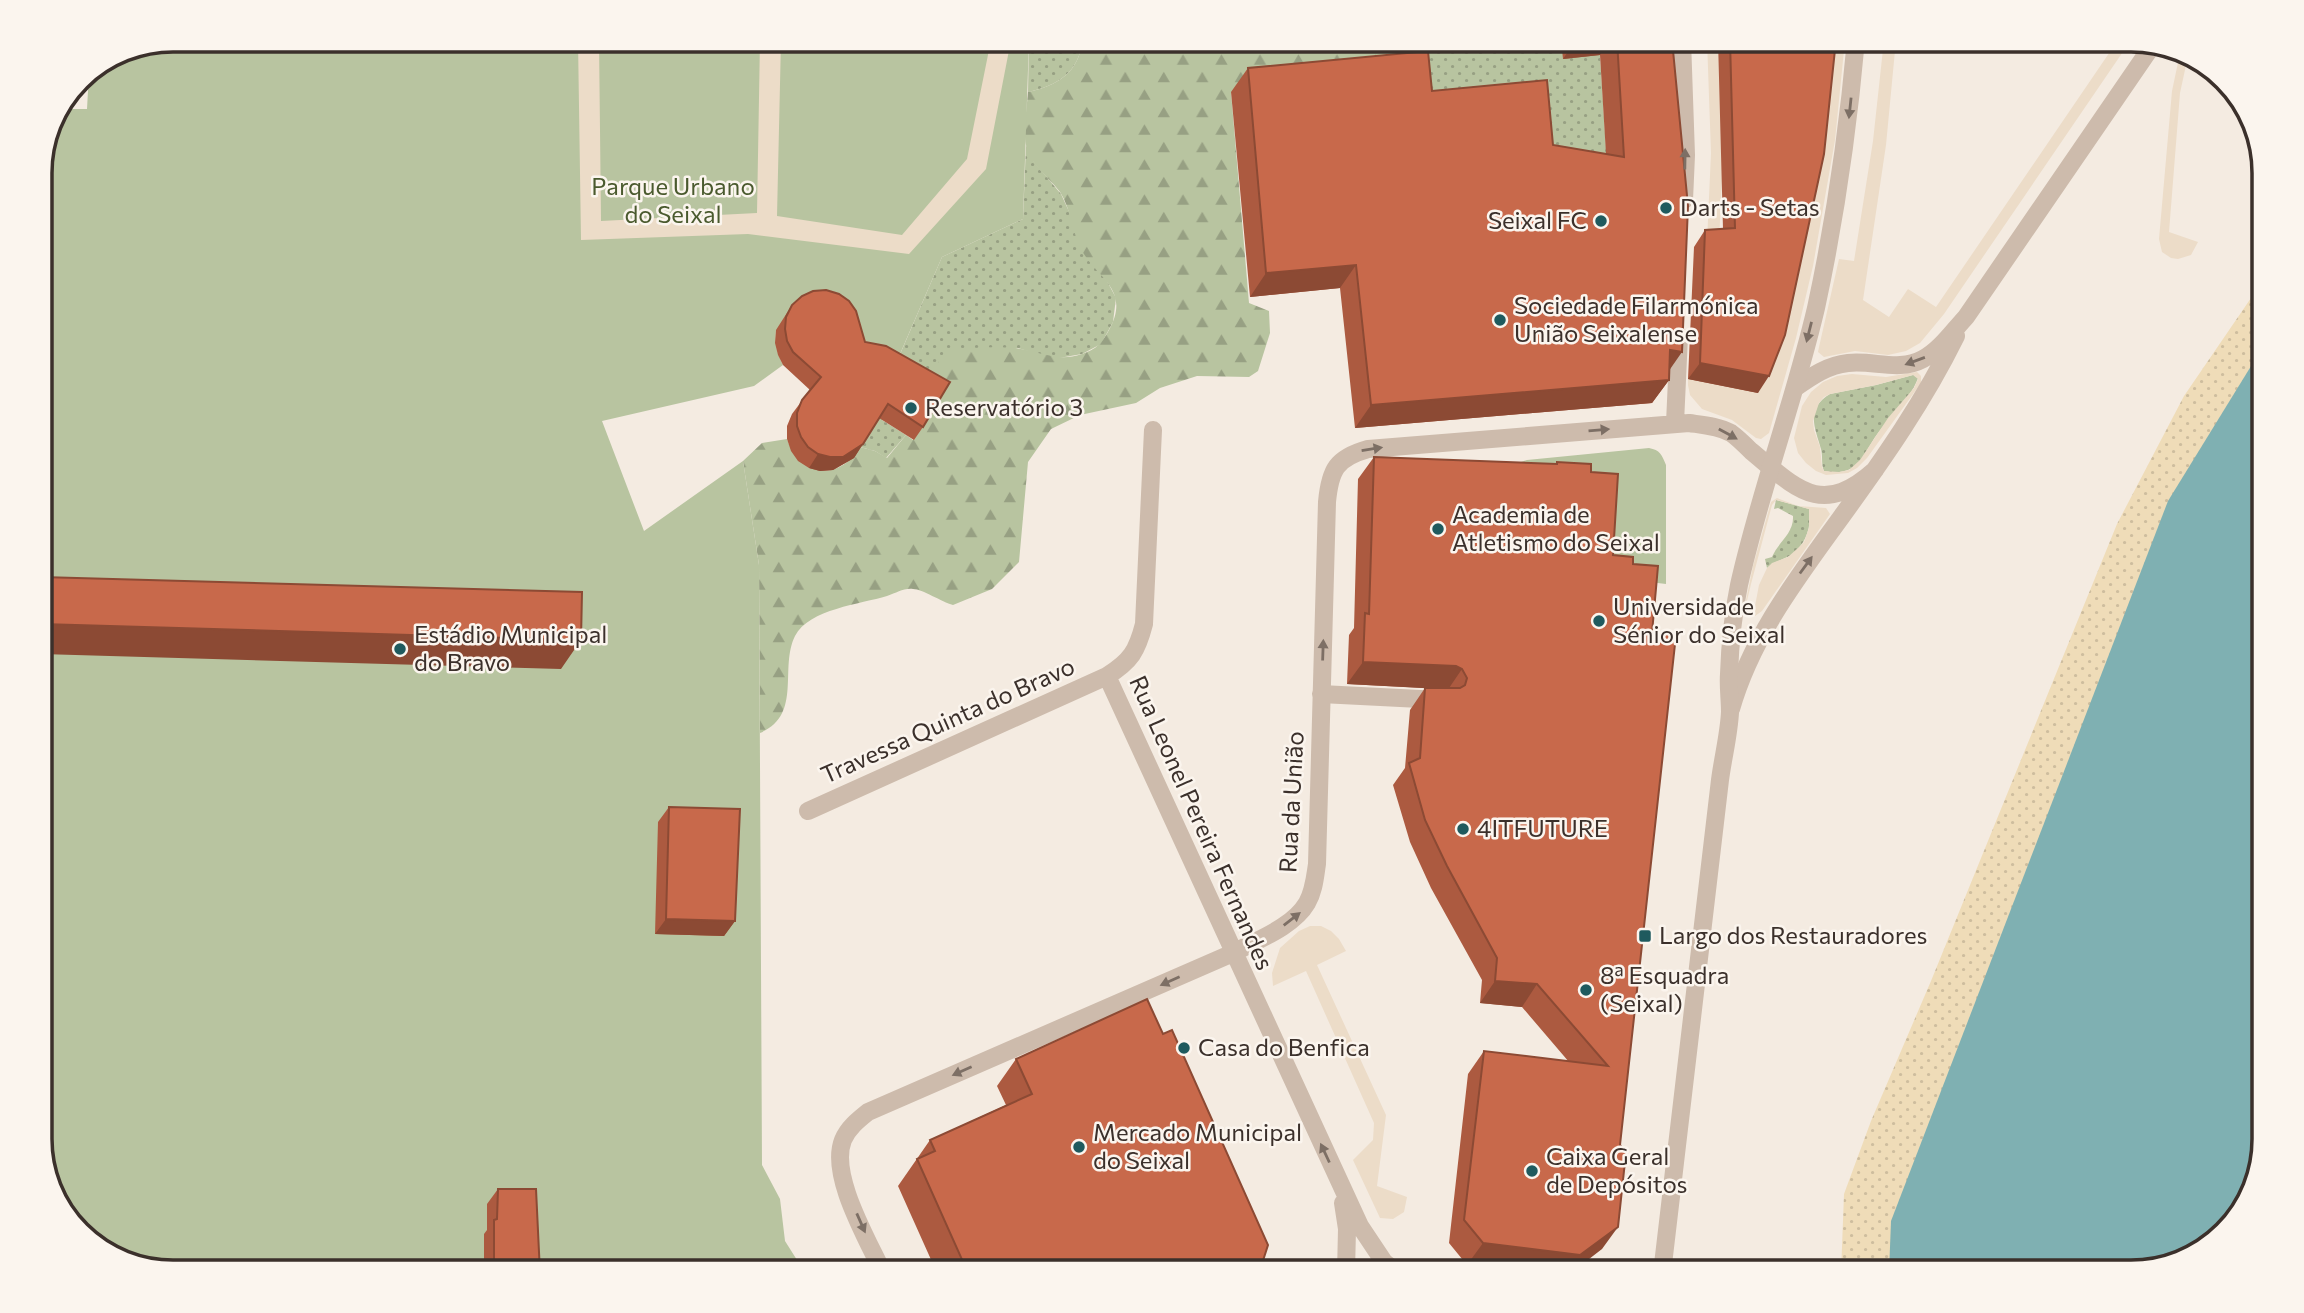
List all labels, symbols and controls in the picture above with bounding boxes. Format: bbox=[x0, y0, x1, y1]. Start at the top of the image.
one-way arrow bbox=[1844, 97, 1855, 119]
one-way arrow bbox=[1680, 148, 1691, 170]
park label: Parque Urbano do Seixal bbox=[591, 171, 755, 228]
place label: Darts - Setas bbox=[1680, 192, 1820, 221]
marker: Darts - Setas bbox=[1658, 200, 1674, 216]
place label: Seixal FC bbox=[1488, 205, 1587, 234]
marker: Seixal FC bbox=[1593, 213, 1609, 229]
place label: Sociedade Filarmónica União Seixalense bbox=[1514, 290, 1758, 347]
marker: Sociedade Filarmónica União Seixalense bbox=[1492, 312, 1508, 328]
one-way arrow bbox=[1803, 321, 1814, 343]
one-way arrow bbox=[1904, 356, 1925, 367]
place label: Reservatório 3 bbox=[925, 392, 1083, 421]
marker: Reservatório 3 bbox=[903, 400, 919, 416]
one-way arrow bbox=[1588, 424, 1610, 435]
one-way arrow bbox=[1719, 428, 1738, 440]
one-way arrow bbox=[1361, 444, 1383, 455]
place label: Academia de Atletismo do Seixal bbox=[1452, 499, 1660, 556]
marker: Academia de Atletismo do Seixal bbox=[1430, 521, 1446, 537]
one-way arrow bbox=[1799, 556, 1813, 574]
place label: Universidade Sénior do Seixal bbox=[1613, 591, 1785, 648]
marker: Universidade Sénior do Seixal bbox=[1591, 613, 1607, 629]
place label: Estádio Municipal do Bravo bbox=[414, 619, 607, 676]
one-way arrow bbox=[1317, 639, 1328, 661]
marker: Estádio Municipal do Bravo bbox=[392, 641, 408, 657]
street label: Travessa Quinta do Bravo bbox=[816, 651, 1079, 789]
street label: Rua Leonel Pereira Fernandes bbox=[1124, 671, 1281, 974]
street label: Rua da União bbox=[1272, 730, 1309, 873]
place label: 4ITFUTURE bbox=[1477, 813, 1608, 842]
marker: 4ITFUTURE bbox=[1455, 821, 1471, 837]
one-way arrow bbox=[1282, 911, 1300, 926]
place label: Largo dos Restauradores bbox=[1659, 920, 1928, 949]
marker: Largo dos Restauradores bbox=[1637, 928, 1653, 944]
place label: 8ª Esquadra (Seixal) bbox=[1600, 960, 1729, 1017]
one-way arrow bbox=[1160, 975, 1181, 986]
marker: 8ª Esquadra (Seixal) bbox=[1578, 982, 1594, 998]
place label: Casa do Benfica bbox=[1198, 1032, 1370, 1061]
marker: Casa do Benfica bbox=[1176, 1040, 1192, 1056]
one-way arrow bbox=[952, 1065, 972, 1077]
place label: Mercado Municipal do Seixal bbox=[1093, 1117, 1302, 1174]
marker: Mercado Municipal do Seixal bbox=[1071, 1139, 1087, 1155]
place label: Caixa Geral de Depósitos bbox=[1546, 1141, 1688, 1198]
one-way arrow bbox=[1319, 1143, 1331, 1163]
marker: Caixa Geral de Depósitos bbox=[1524, 1163, 1540, 1179]
one-way arrow bbox=[855, 1213, 867, 1233]

